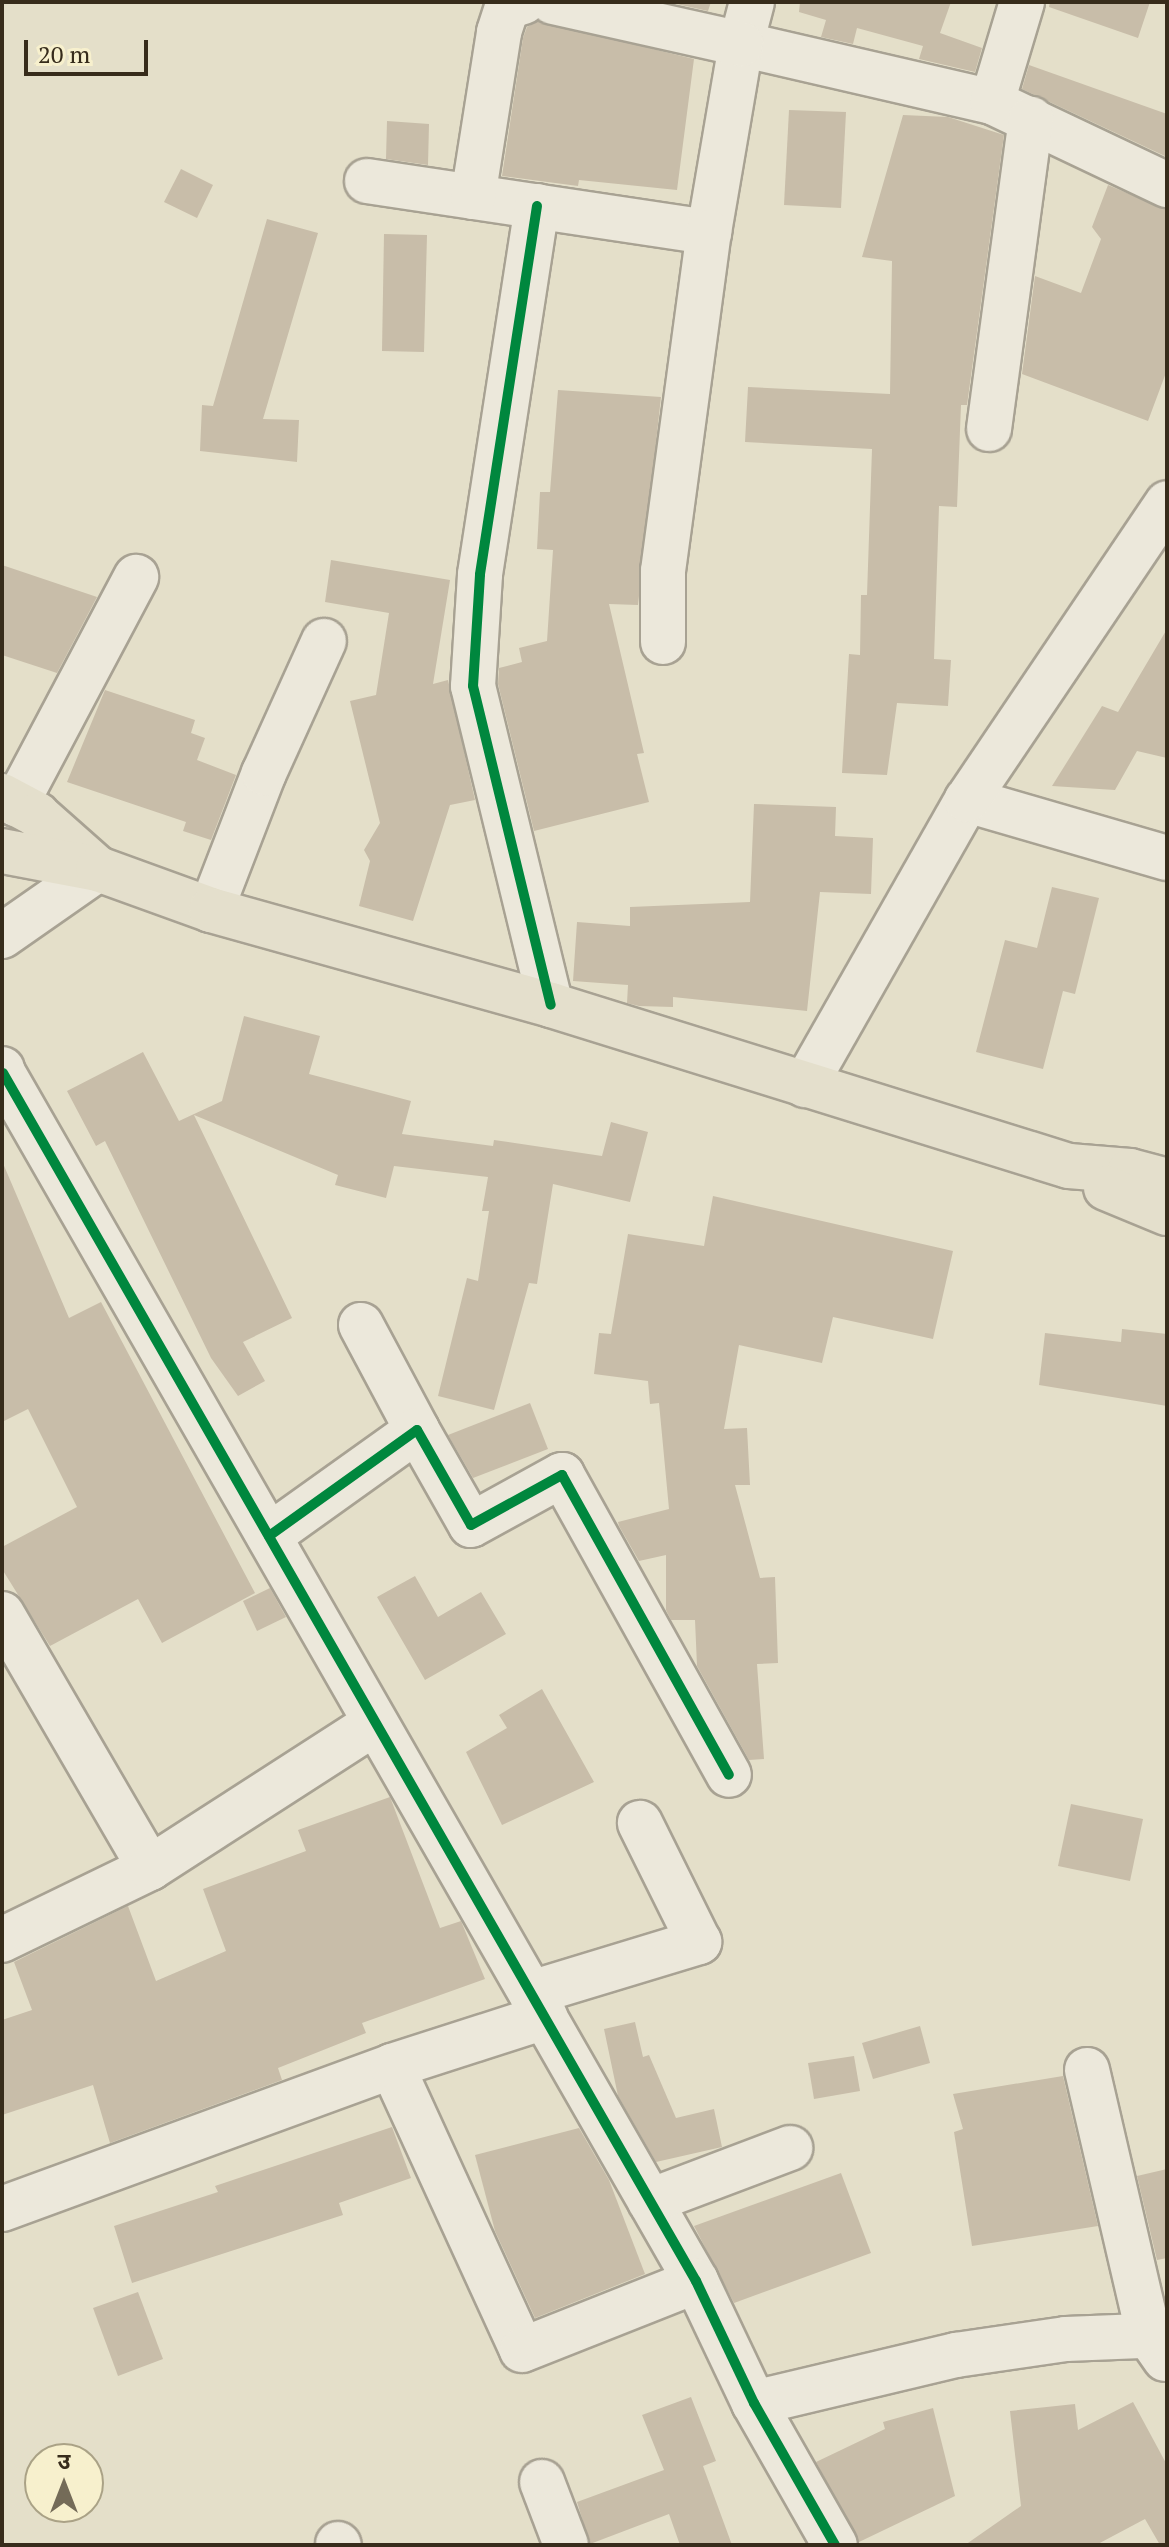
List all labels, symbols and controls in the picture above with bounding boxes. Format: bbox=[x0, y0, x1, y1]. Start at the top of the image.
scale bar bbox=[28, 24, 152, 74]
text: 20 m bbox=[38, 38, 90, 70]
north arrow bbox=[24, 2443, 104, 2523]
text: उ bbox=[58, 2446, 70, 2475]

